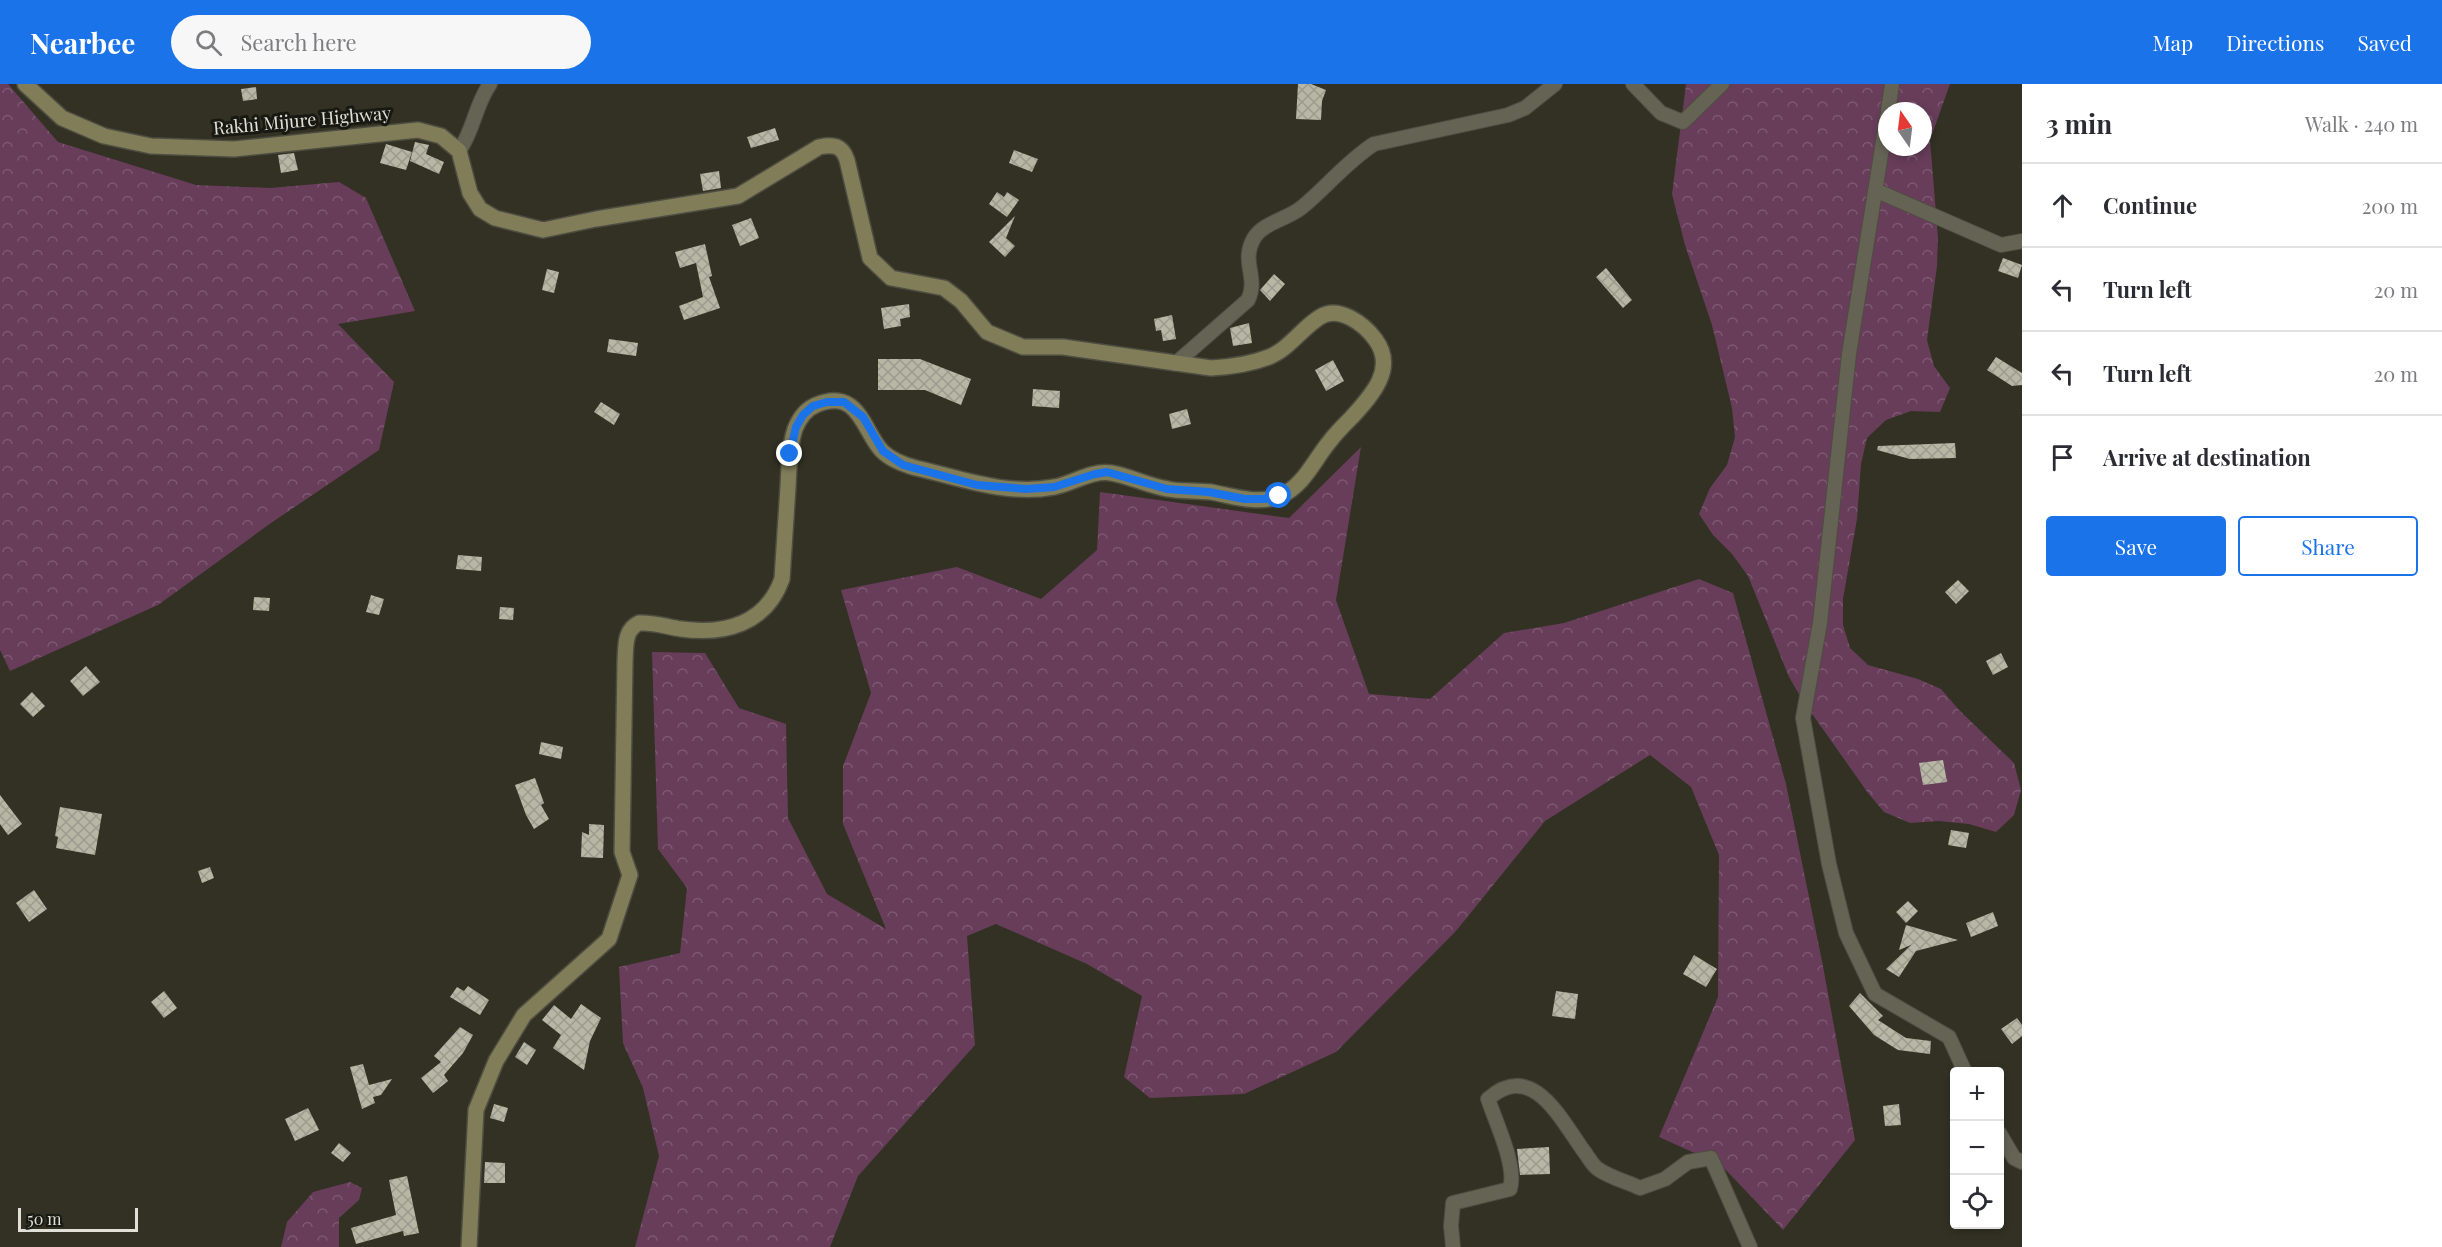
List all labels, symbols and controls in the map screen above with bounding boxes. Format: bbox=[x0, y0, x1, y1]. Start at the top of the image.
search box bbox=[171, 15, 591, 69]
text: Nearbee bbox=[30, 24, 135, 61]
icon: search bbox=[192, 26, 225, 59]
text: Search here bbox=[240, 27, 357, 57]
text: Map bbox=[2152, 28, 2193, 56]
text: Directions bbox=[2226, 28, 2324, 56]
text: Saved bbox=[2357, 28, 2412, 56]
street label: Rakhi Mijure Highway bbox=[212, 100, 392, 140]
north arrow bbox=[1878, 102, 1932, 156]
text: 3 min bbox=[2046, 106, 2112, 141]
text: Walk · 240 m bbox=[2305, 110, 2418, 137]
icon: ahead bbox=[2046, 189, 2079, 222]
text: Continue bbox=[2103, 190, 2197, 220]
text: 200 m bbox=[2362, 192, 2418, 219]
icon: left bbox=[2046, 273, 2079, 306]
text: Turn left bbox=[2103, 274, 2192, 304]
text: 20 m bbox=[2374, 276, 2418, 303]
icon: left bbox=[2046, 357, 2079, 390]
text: Turn left bbox=[2103, 358, 2192, 388]
text: 20 m bbox=[2374, 360, 2418, 387]
route end bbox=[776, 440, 802, 466]
icon: arrive bbox=[2046, 441, 2079, 474]
text: Arrive at destination bbox=[2103, 442, 2311, 472]
route start bbox=[1265, 482, 1291, 508]
button: Save bbox=[2046, 516, 2226, 576]
button: Share bbox=[2238, 516, 2418, 576]
map controls bbox=[1950, 1067, 2004, 1229]
button: + bbox=[1950, 1067, 2004, 1121]
button: − bbox=[1950, 1121, 2004, 1175]
button: locate bbox=[1950, 1175, 2004, 1229]
scale bar bbox=[18, 1205, 138, 1232]
text: 50 m bbox=[27, 1208, 61, 1229]

